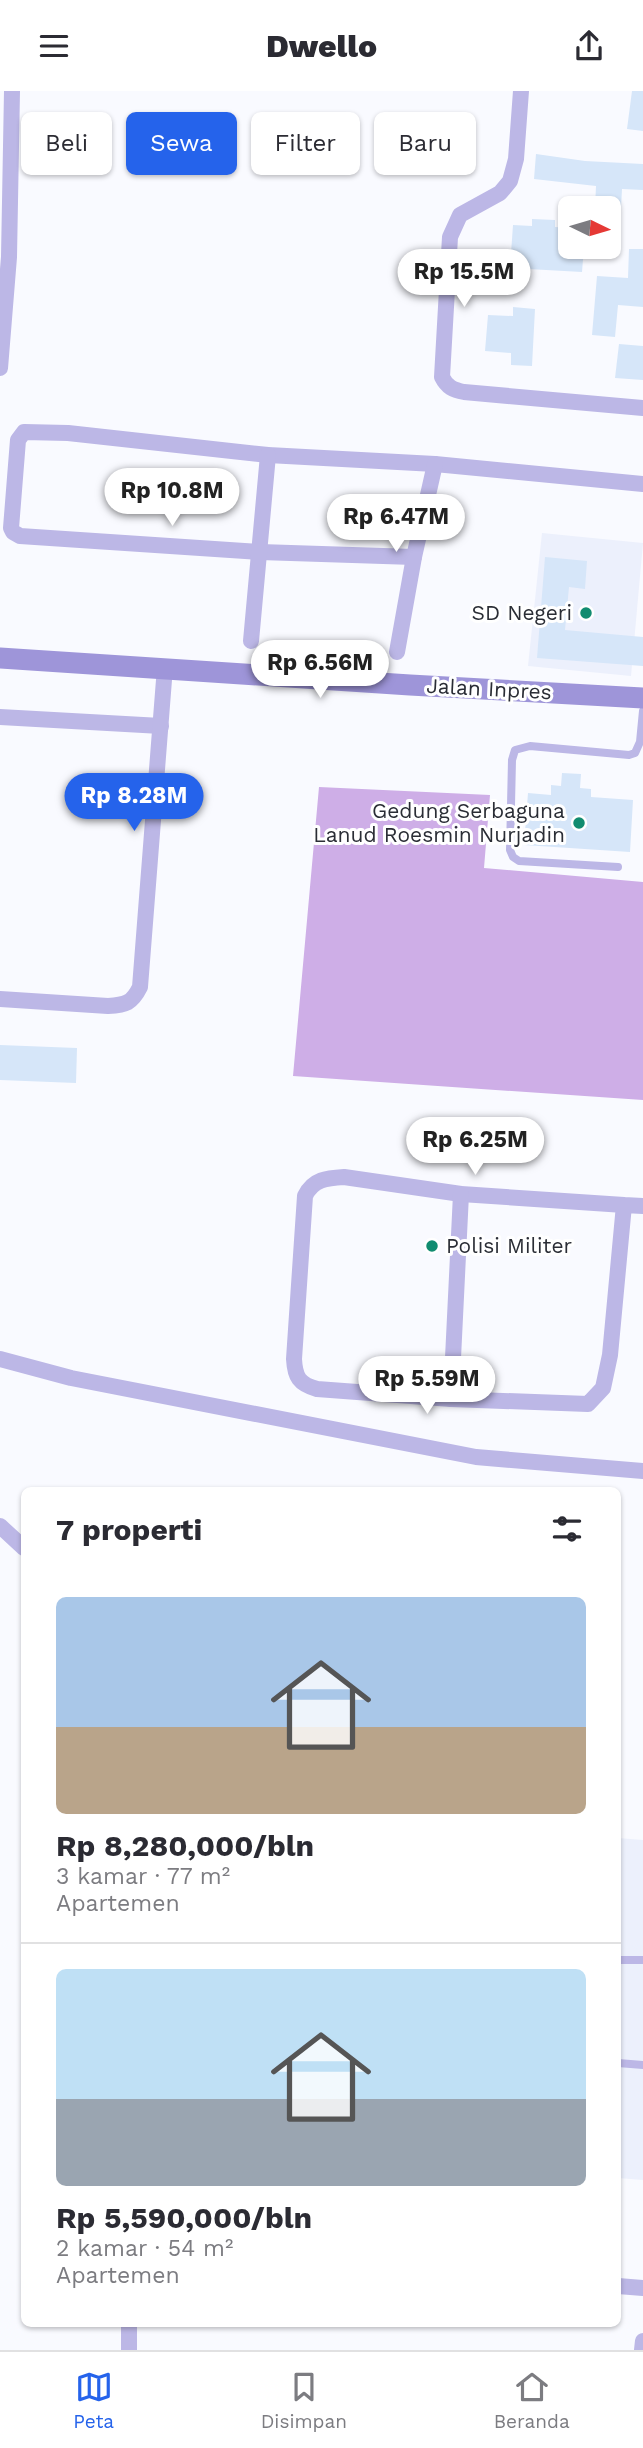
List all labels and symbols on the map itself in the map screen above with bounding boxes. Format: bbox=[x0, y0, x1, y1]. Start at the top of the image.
north arrow bbox=[558, 196, 621, 259]
pin: Rp 15.5M bbox=[392, 249, 536, 309]
pin: Rp 10.8M bbox=[100, 469, 244, 528]
pin: Rp 6.47M bbox=[324, 495, 468, 554]
place label: SD Negeri bbox=[471, 600, 572, 625]
marker: SD Negeri bbox=[578, 605, 594, 621]
pin: Rp 6.56M bbox=[248, 641, 392, 700]
street label: Jalan Inpres bbox=[426, 673, 552, 704]
pin: Rp 8.28M bbox=[62, 773, 206, 833]
place label: Gedung Serbaguna Lanud Roesmin Nurjadin bbox=[313, 798, 565, 847]
marker: Gedung Serbaguna Lanud Roesmin Nurjadin bbox=[571, 815, 587, 831]
pin: Rp 6.25M bbox=[403, 1117, 547, 1177]
place label: Polisi Militer bbox=[446, 1233, 572, 1258]
marker: Polisi Militer bbox=[424, 1238, 440, 1254]
pin: Rp 5.59M bbox=[355, 1357, 499, 1416]

